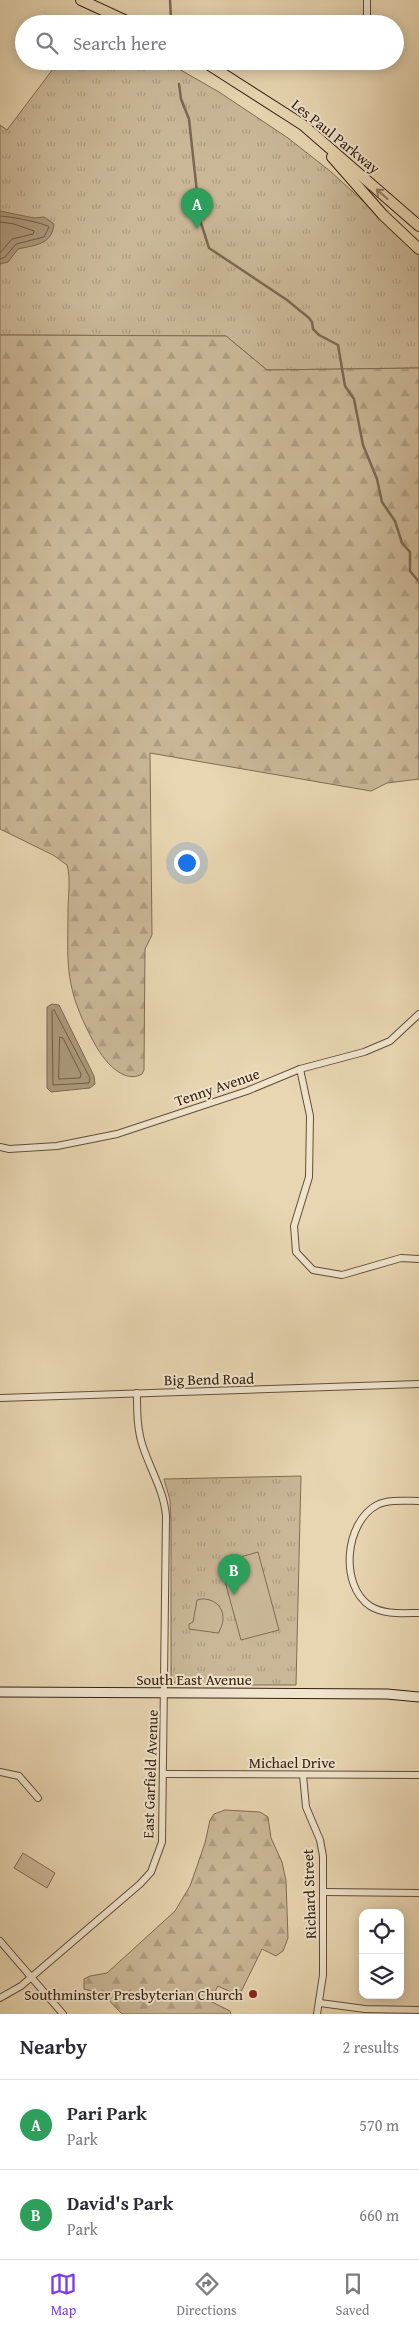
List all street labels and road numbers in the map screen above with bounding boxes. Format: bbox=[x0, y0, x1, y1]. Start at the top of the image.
street label: Les Paul Parkway bbox=[287, 94, 385, 179]
street label: Tenny Avenue bbox=[172, 1063, 262, 1111]
street label: Big Bend Road bbox=[164, 1368, 254, 1390]
street label: South East Avenue bbox=[136, 1669, 252, 1690]
street label: East Garfield Avenue bbox=[137, 1709, 163, 1839]
street label: Michael Drive bbox=[249, 1752, 335, 1773]
street label: Richard Street bbox=[297, 1848, 321, 1939]

